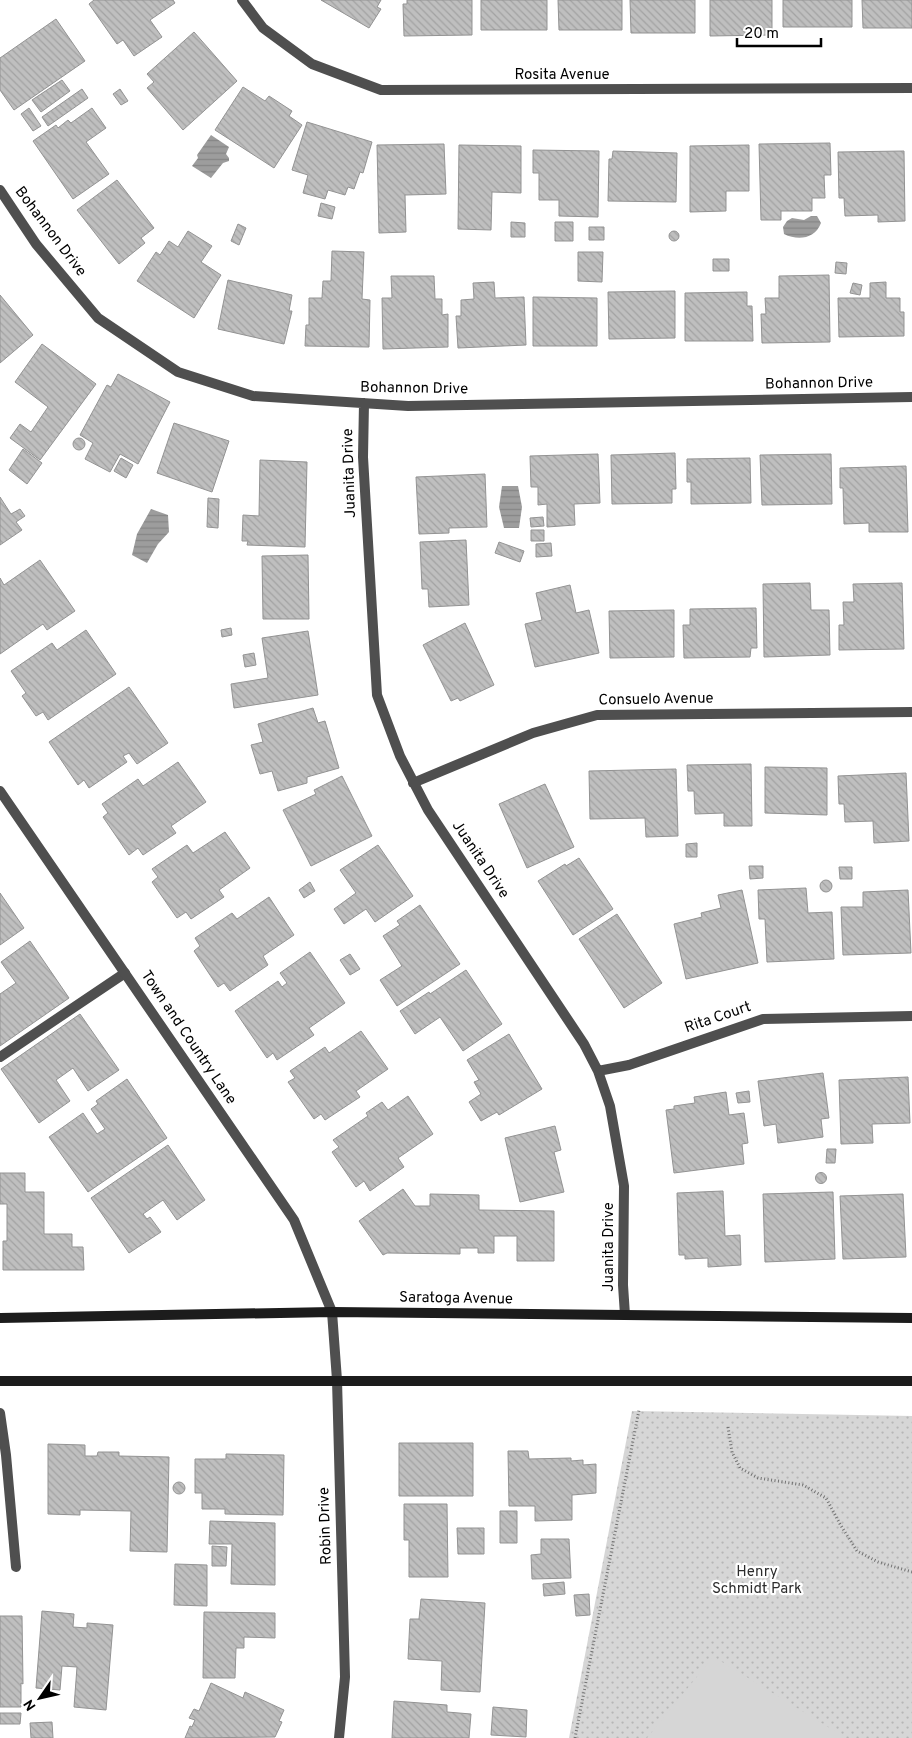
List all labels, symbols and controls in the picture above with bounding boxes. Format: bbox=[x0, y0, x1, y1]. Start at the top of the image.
scale bar bbox=[737, 15, 821, 47]
text: 20 m bbox=[744, 25, 779, 44]
street label: Rosita Avenue bbox=[514, 66, 610, 85]
street label: Bohannon Drive bbox=[10, 183, 90, 281]
street label: Bohannon Drive bbox=[765, 374, 873, 394]
street label: Bohannon Drive bbox=[360, 379, 468, 399]
street label: Juanita Drive bbox=[339, 428, 361, 518]
street label: Consuelo Avenue bbox=[598, 689, 714, 711]
street label: Juanita Drive bbox=[447, 818, 513, 902]
street label: Town and Country Lane bbox=[136, 967, 240, 1109]
street label: Rita Court bbox=[682, 998, 754, 1038]
street label: Juanita Drive bbox=[600, 1202, 619, 1292]
street label: Saratoga Avenue bbox=[399, 1289, 513, 1309]
street label: Robin Drive bbox=[315, 1487, 337, 1565]
park label: Henry Schmidt Park bbox=[712, 1563, 802, 1599]
north arrow bbox=[15, 1673, 65, 1723]
text: N bbox=[21, 1696, 40, 1713]

